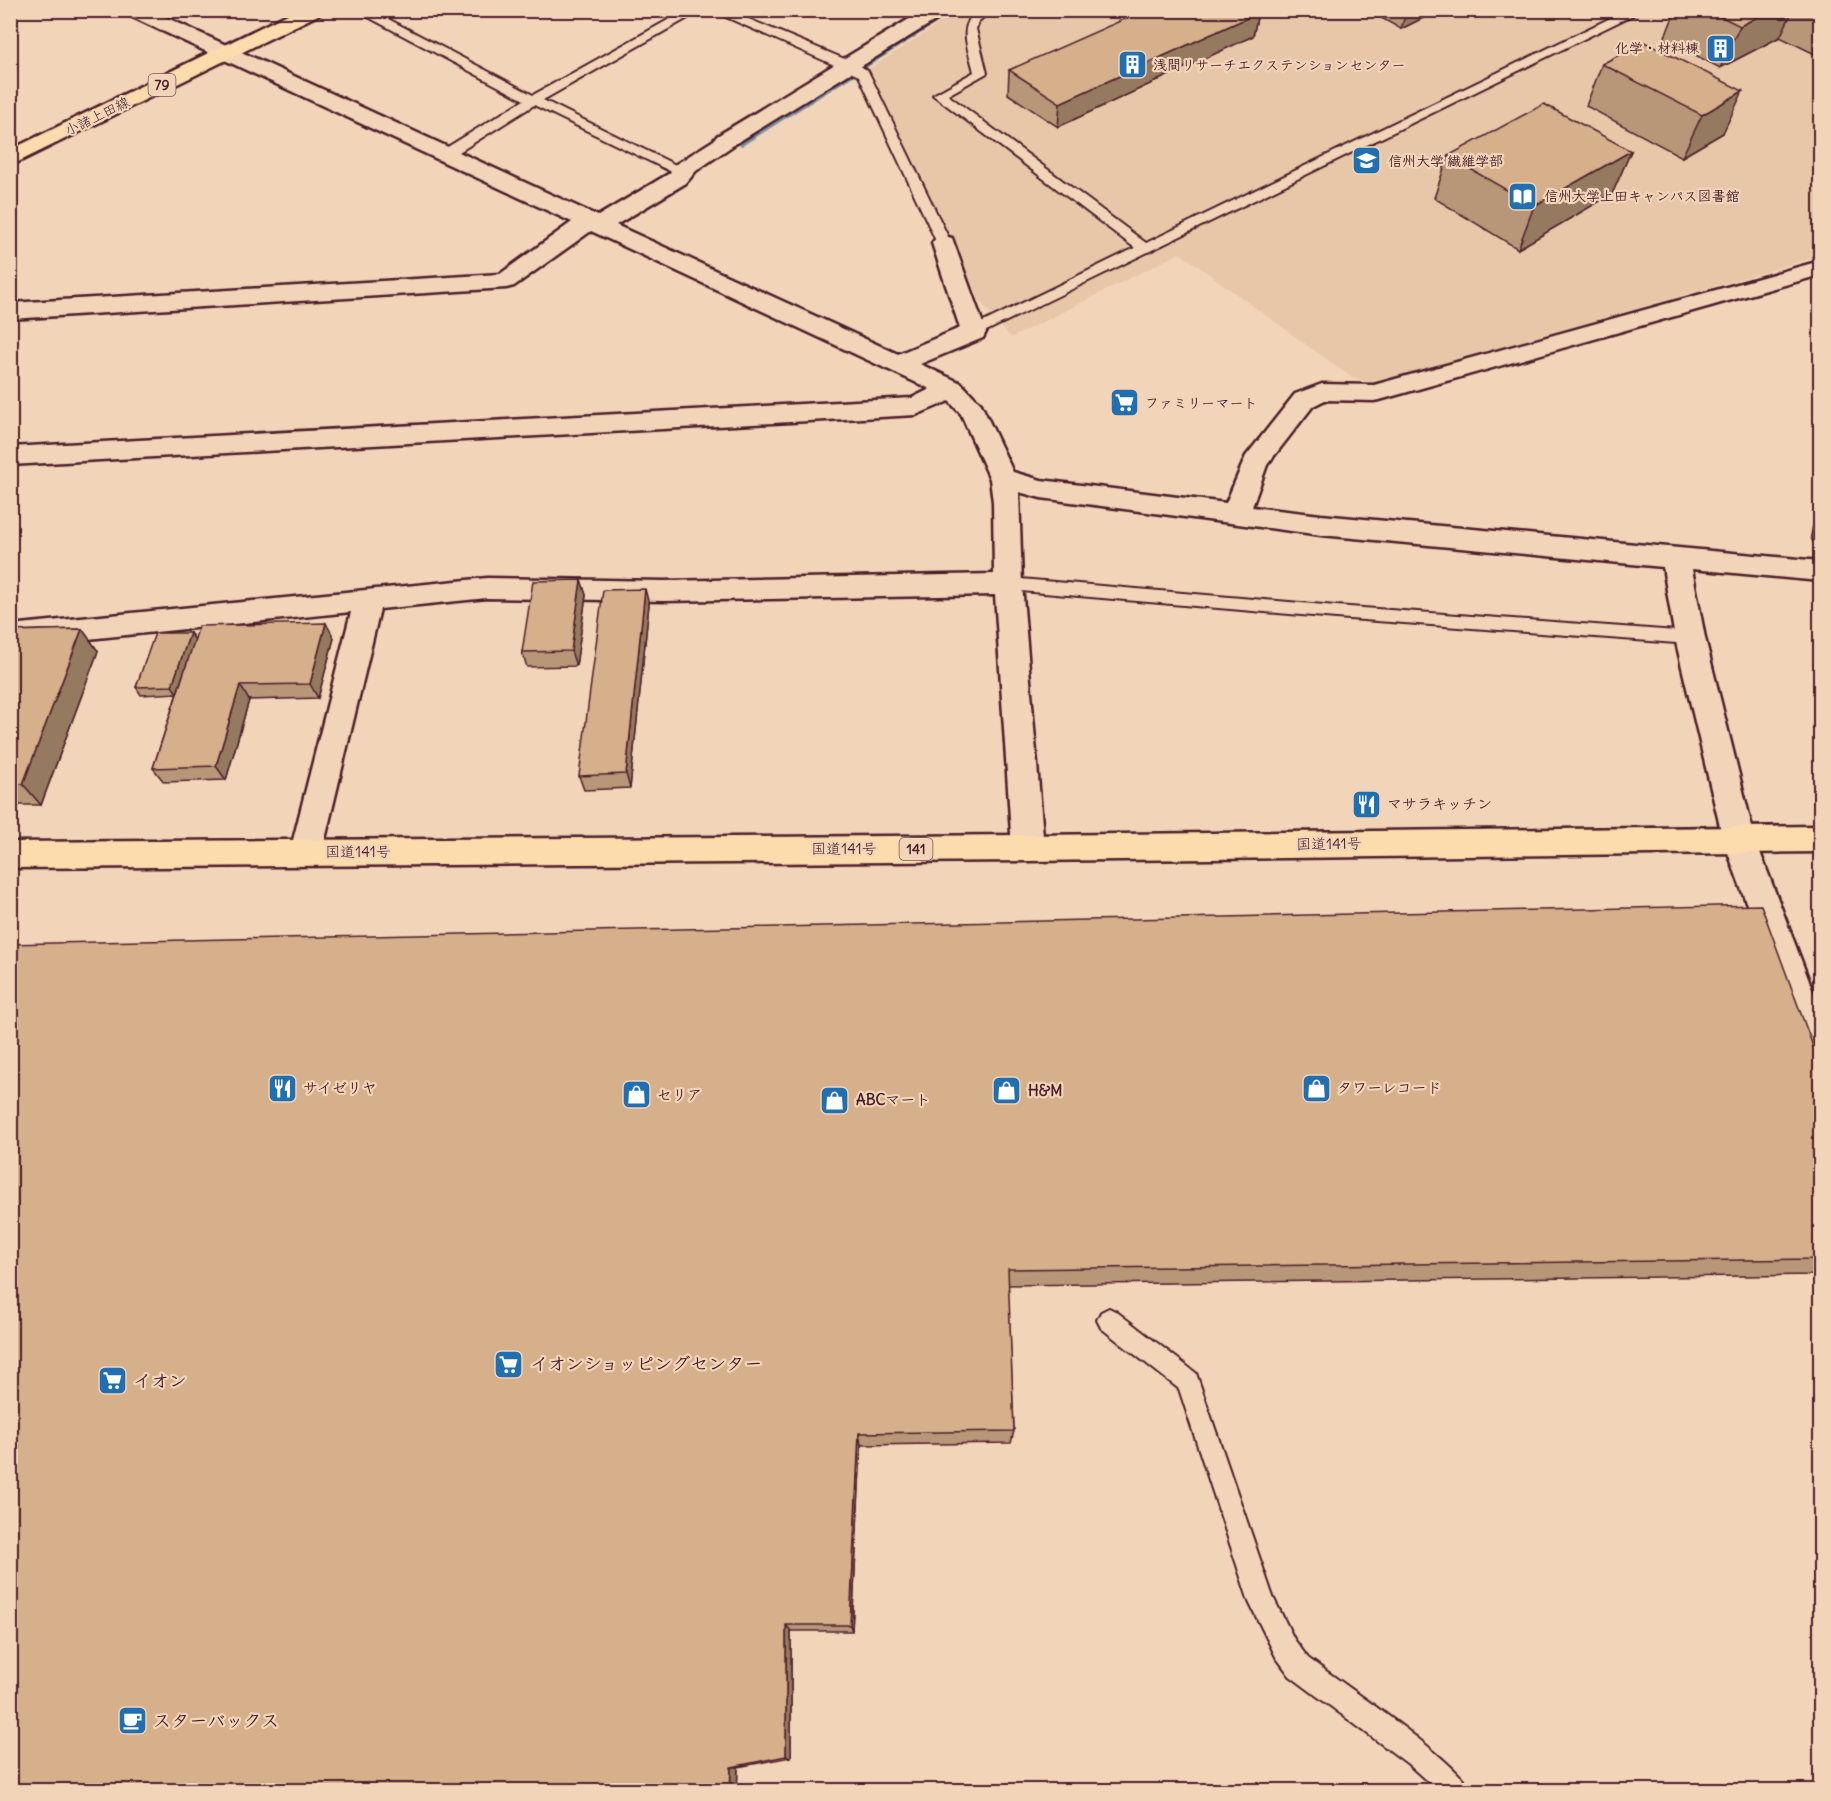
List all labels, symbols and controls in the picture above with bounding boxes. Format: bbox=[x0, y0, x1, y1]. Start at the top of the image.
building icon: 化学・材料棟 bbox=[1704, 32, 1736, 64]
place label: 化学・材料棟 bbox=[1615, 39, 1700, 57]
building icon: 浅間リサーチエクステンションセンター bbox=[1116, 49, 1148, 81]
place label: 浅間リサーチエクステンションセンター bbox=[1153, 56, 1406, 74]
road number: 79 bbox=[148, 74, 176, 96]
street label: 小諸上田線 bbox=[62, 93, 132, 139]
school or university icon: 信州大学 繊維学部 bbox=[1351, 145, 1383, 177]
place label: 信州大学 繊維学部 bbox=[1388, 152, 1503, 170]
library icon: 信州大学上田キャンパス図書館 bbox=[1507, 180, 1539, 212]
place label: 信州大学上田キャンパス図書館 bbox=[1544, 187, 1739, 205]
supermarket icon: ファミリーマート bbox=[1108, 387, 1140, 419]
place label: ファミリーマート bbox=[1145, 394, 1258, 412]
restaurant icon: マサラキッチン bbox=[1350, 788, 1382, 820]
place label: マサラキッチン bbox=[1387, 794, 1492, 813]
street label: 国道141号 bbox=[1296, 833, 1362, 854]
road number: 141 bbox=[900, 838, 932, 860]
street label: 国道141号 bbox=[811, 839, 877, 858]
street label: 国道141号 bbox=[325, 842, 391, 861]
restaurant icon: サイゼリヤ bbox=[266, 1072, 298, 1104]
shop icon: タワーレコード bbox=[1300, 1072, 1332, 1104]
shop icon: H&M bbox=[991, 1075, 1023, 1107]
place label: サイゼリヤ bbox=[303, 1078, 377, 1097]
place label: タワーレコード bbox=[1337, 1078, 1441, 1097]
shop icon: セリア bbox=[620, 1079, 652, 1111]
place label: H&M bbox=[1028, 1081, 1062, 1100]
shop icon: ABCマート bbox=[819, 1084, 851, 1116]
place label: セリア bbox=[657, 1085, 702, 1104]
place label: ABCマート bbox=[856, 1090, 930, 1109]
supermarket icon: イオンショッピングセンター bbox=[493, 1348, 525, 1380]
place label: イオンショッピングセンター bbox=[530, 1352, 762, 1375]
supermarket icon: イオン bbox=[96, 1365, 128, 1397]
place label: イオン bbox=[133, 1369, 187, 1392]
cafe icon: スターバックス bbox=[116, 1705, 148, 1737]
place label: スターバックス bbox=[153, 1709, 279, 1732]

